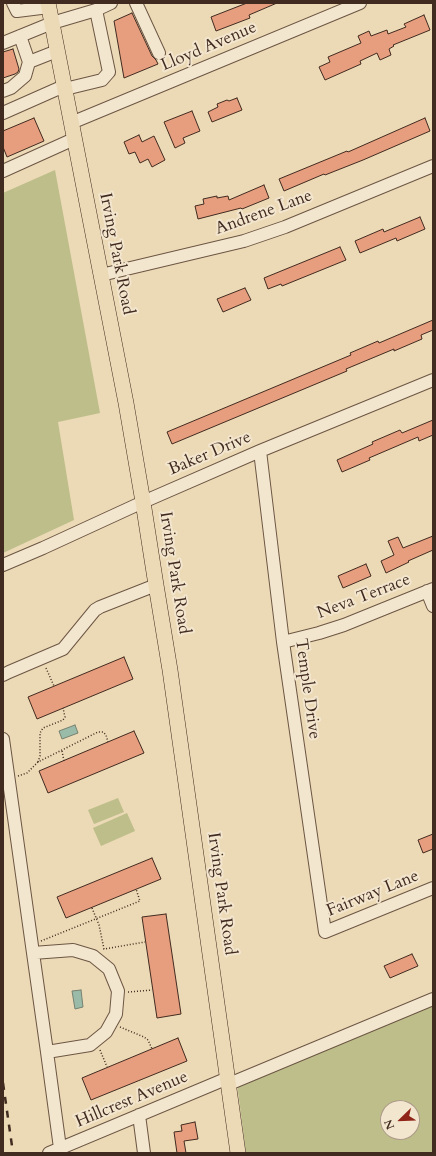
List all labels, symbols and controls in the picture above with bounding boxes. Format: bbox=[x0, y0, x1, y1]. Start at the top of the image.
street label: Lloyd Avenue bbox=[158, 18, 260, 76]
street label: Andrene Lane bbox=[213, 186, 315, 240]
street label: Irving Park Road bbox=[94, 191, 138, 317]
street label: Baker Drive bbox=[166, 427, 254, 481]
street label: Irving Park Road bbox=[154, 510, 194, 636]
street label: Neva Terrace bbox=[315, 570, 413, 624]
street label: Temple Drive bbox=[290, 637, 324, 741]
street label: Irving Park Road bbox=[202, 831, 240, 957]
street label: Fairway Lane bbox=[324, 866, 422, 922]
street label: Hillcrest Avenue bbox=[73, 1067, 191, 1133]
north arrow bbox=[380, 1100, 420, 1140]
text: N bbox=[381, 1117, 398, 1132]

